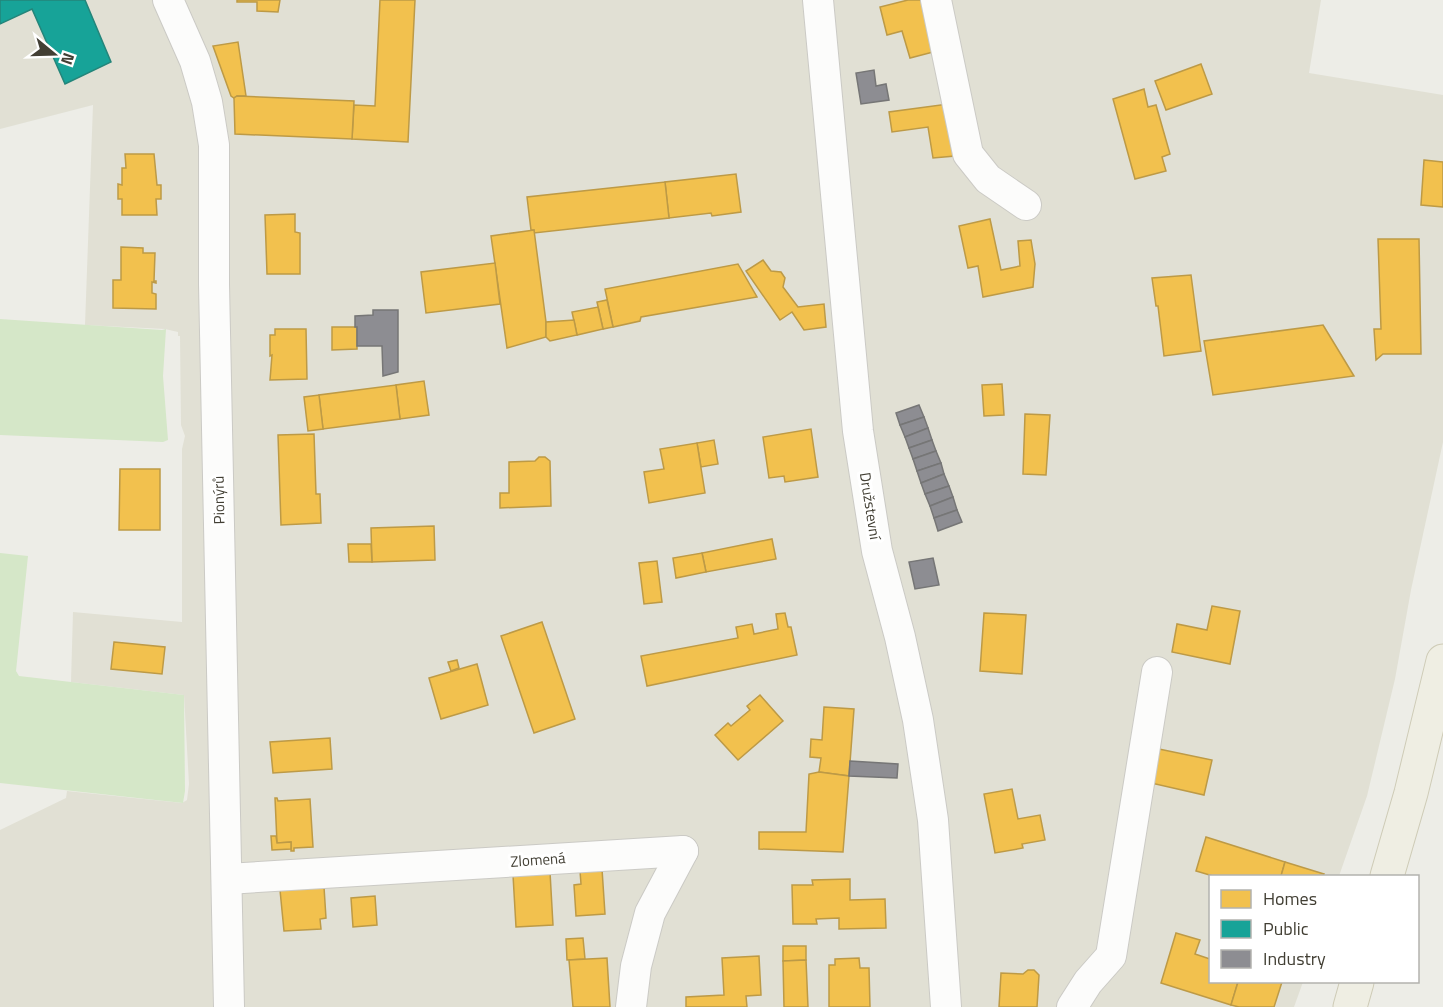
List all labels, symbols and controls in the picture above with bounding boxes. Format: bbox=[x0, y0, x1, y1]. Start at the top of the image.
north arrow bbox=[24, 24, 84, 84]
text: N bbox=[55, 50, 81, 68]
street label: Družstevní bbox=[854, 471, 887, 543]
street label: Pionýrů bbox=[207, 476, 230, 524]
street label: Zlomená bbox=[510, 846, 567, 873]
legend bbox=[1209, 875, 1419, 983]
text: Homes bbox=[1263, 885, 1317, 912]
text: Public bbox=[1263, 915, 1309, 942]
text: Industry bbox=[1263, 945, 1326, 972]

